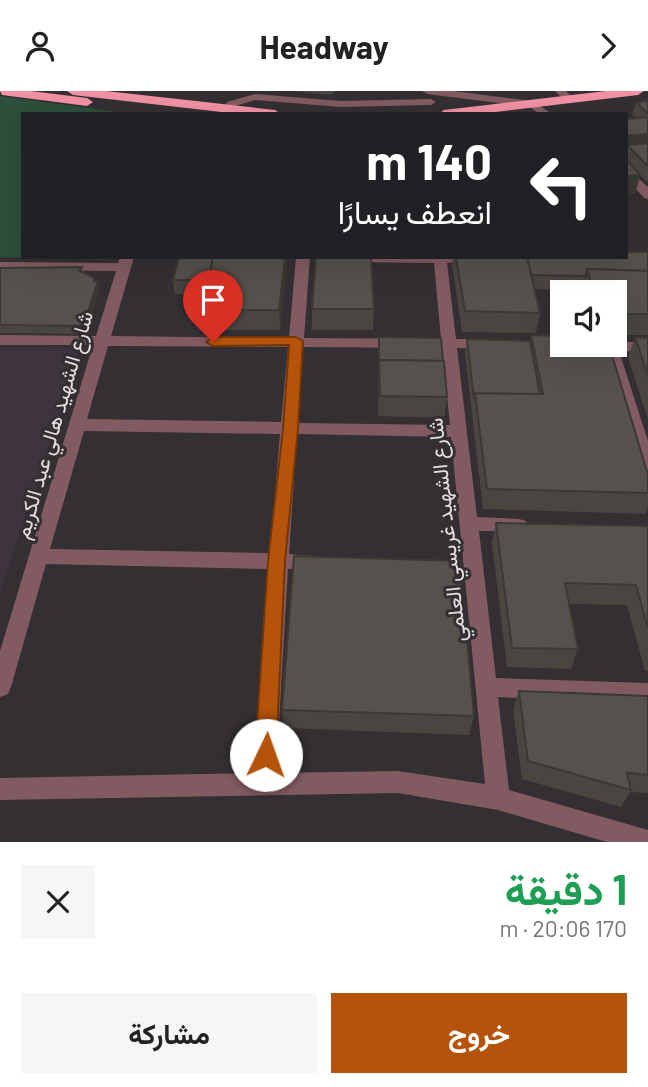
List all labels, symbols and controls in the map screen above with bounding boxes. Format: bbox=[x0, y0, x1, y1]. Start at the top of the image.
icon: person bbox=[21, 27, 59, 65]
text: Headway bbox=[259, 27, 389, 65]
icon: forward bbox=[589, 27, 627, 65]
text: 140 m bbox=[366, 131, 492, 190]
icon: left bbox=[516, 140, 607, 231]
text: انعطف يسارًا bbox=[338, 192, 492, 230]
pin bbox=[183, 270, 243, 342]
map controls bbox=[550, 280, 627, 357]
button: sound bbox=[550, 280, 627, 357]
icon: arrive bbox=[194, 281, 232, 319]
street label: شارع الشهيد هالي عبد الكريم bbox=[8, 308, 103, 543]
street label: شارع الشهيد غريسي العلمي bbox=[421, 416, 476, 643]
position arrow bbox=[229, 718, 303, 792]
text: 1 دقيقة bbox=[505, 863, 627, 913]
button: close bbox=[21, 865, 95, 939]
text: 170 m · 20:06 bbox=[499, 914, 627, 942]
button: مشاركة bbox=[21, 993, 317, 1073]
button: خروج bbox=[331, 993, 627, 1073]

